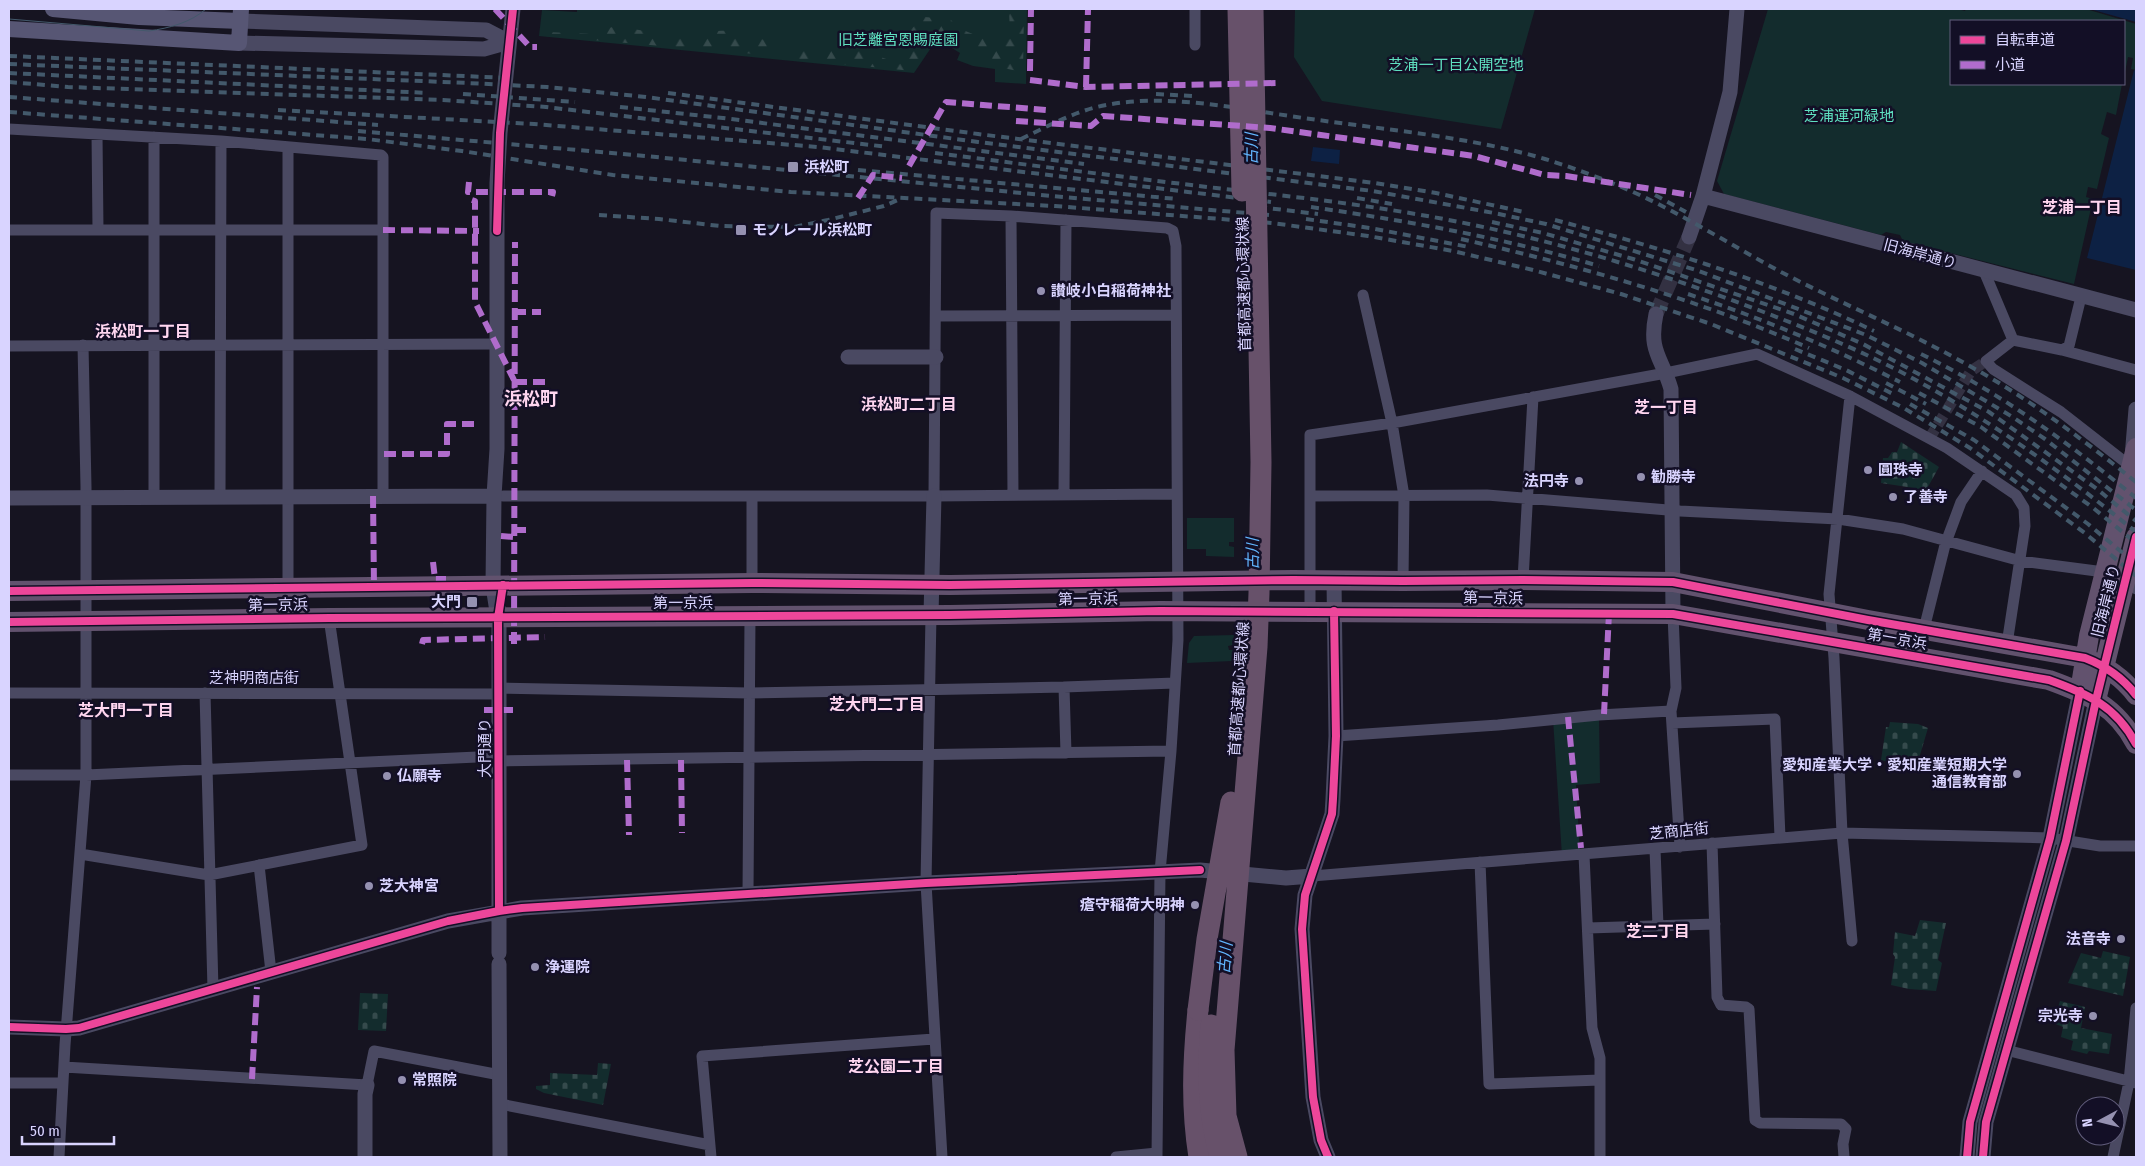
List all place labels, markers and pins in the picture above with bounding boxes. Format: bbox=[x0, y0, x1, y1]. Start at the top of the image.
place label: 浜松町 bbox=[804, 158, 849, 176]
marker: 浜松町 bbox=[786, 160, 800, 174]
place label: モノレール浜松町 bbox=[752, 221, 872, 239]
marker: モノレール浜松町 bbox=[734, 223, 748, 237]
place label: 讃岐小白稲荷神社 bbox=[1051, 282, 1171, 300]
marker: 讃岐小白稲荷神社 bbox=[1035, 285, 1047, 297]
place label: 圓珠寺 bbox=[1878, 461, 1923, 479]
marker: 圓珠寺 bbox=[1862, 464, 1874, 476]
place label: 勧勝寺 bbox=[1651, 468, 1696, 486]
marker: 勧勝寺 bbox=[1635, 471, 1647, 483]
place label: 法円寺 bbox=[1524, 472, 1569, 490]
marker: 法円寺 bbox=[1573, 475, 1585, 487]
place label: 了善寺 bbox=[1903, 488, 1948, 506]
marker: 了善寺 bbox=[1887, 491, 1899, 503]
place label: 大門 bbox=[431, 593, 461, 611]
marker: 大門 bbox=[465, 595, 479, 609]
place label: 愛知産業大学・愛知産業短期大学 通信教育部 bbox=[1782, 756, 2007, 791]
place label: 仏願寺 bbox=[396, 767, 442, 785]
marker: 愛知産業大学・愛知産業短期大学 通信教育部 bbox=[2011, 768, 2023, 780]
marker: 仏願寺 bbox=[381, 770, 393, 782]
place label: 芝大神宮 bbox=[379, 877, 439, 895]
marker: 芝大神宮 bbox=[363, 880, 375, 892]
place label: 瘡守稲荷大明神 bbox=[1080, 896, 1185, 914]
marker: 瘡守稲荷大明神 bbox=[1189, 899, 1201, 911]
place label: 法音寺 bbox=[2066, 930, 2111, 948]
marker: 法音寺 bbox=[2115, 933, 2127, 945]
place label: 浄運院 bbox=[545, 958, 590, 976]
marker: 浄運院 bbox=[529, 961, 541, 973]
place label: 宗光寺 bbox=[2038, 1007, 2083, 1025]
marker: 宗光寺 bbox=[2087, 1010, 2099, 1022]
place label: 常照院 bbox=[412, 1071, 457, 1089]
marker: 常照院 bbox=[396, 1074, 408, 1086]

